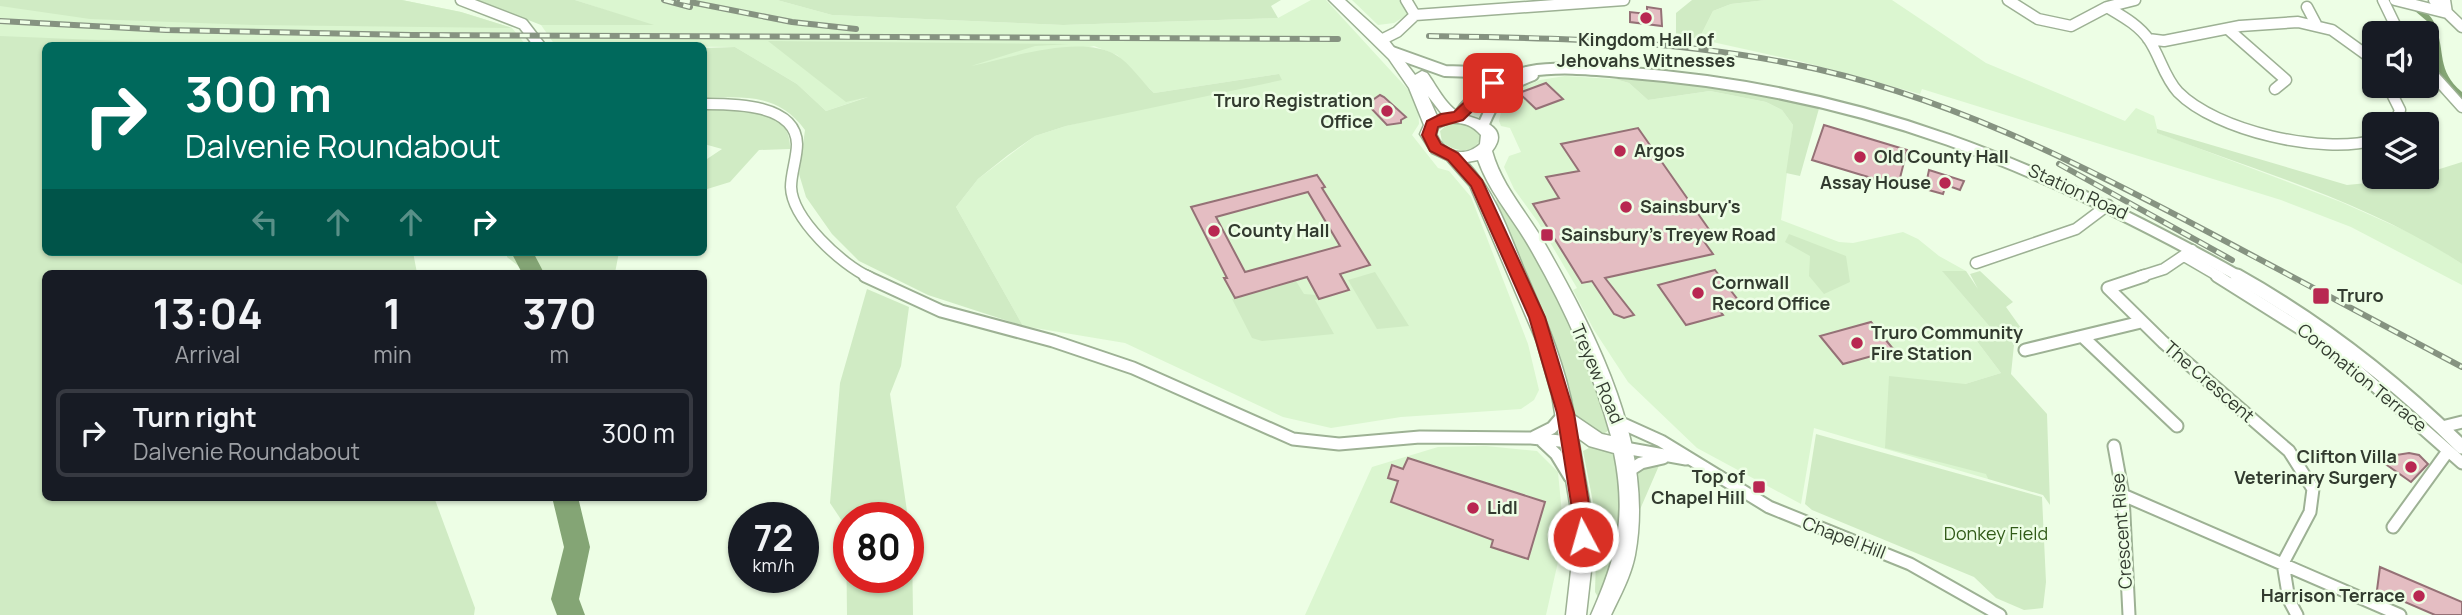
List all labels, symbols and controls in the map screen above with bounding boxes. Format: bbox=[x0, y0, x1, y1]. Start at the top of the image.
marker: Kingdom Hall of Jehovahs Witnesses bbox=[1638, 10, 1654, 26]
map controls bbox=[2362, 21, 2439, 189]
button: sound bbox=[2362, 21, 2439, 98]
place label: Kingdom Hall of Jehovahs Witnesses bbox=[1557, 27, 1735, 72]
pin bbox=[1463, 53, 1523, 113]
text: 300 m bbox=[185, 60, 332, 127]
icon: arrive bbox=[1474, 64, 1512, 102]
icon: right bbox=[70, 70, 161, 161]
place label: Truro Registration Office bbox=[1214, 88, 1373, 133]
marker: Truro Registration Office bbox=[1379, 103, 1395, 119]
button: layers bbox=[2362, 112, 2439, 189]
text: Dalvenie Roundabout bbox=[185, 124, 501, 168]
place label: Argos bbox=[1634, 138, 1685, 162]
marker: Argos bbox=[1612, 143, 1628, 159]
place label: Old County Hall bbox=[1874, 144, 2009, 168]
marker: Old County Hall bbox=[1852, 149, 1868, 165]
street label: Station Road bbox=[2025, 158, 2132, 225]
place label: Assay House bbox=[1820, 170, 1931, 194]
marker: Assay House bbox=[1937, 175, 1953, 191]
place label: Sainsbury's bbox=[1640, 194, 1741, 218]
marker: Sainsbury's bbox=[1618, 199, 1634, 215]
icon: left bbox=[246, 203, 284, 241]
icon: ahead bbox=[319, 203, 357, 241]
icon: ahead bbox=[392, 203, 430, 241]
icon: right bbox=[465, 203, 503, 241]
place label: County Hall bbox=[1228, 218, 1330, 242]
place label: Sainsbury's Treyew Road bbox=[1561, 222, 1776, 246]
marker: County Hall bbox=[1206, 223, 1222, 239]
marker: Sainsbury's Treyew Road bbox=[1539, 227, 1555, 243]
place label: Cornwall Record Office bbox=[1712, 270, 1830, 315]
place label: Truro bbox=[2337, 283, 2384, 307]
text: 13:04 bbox=[152, 284, 263, 342]
text: 1 bbox=[383, 284, 402, 342]
text: 370 bbox=[522, 284, 597, 342]
marker: Cornwall Record Office bbox=[1690, 285, 1706, 301]
marker: Truro bbox=[2311, 286, 2331, 306]
street label: Coronation Terrace bbox=[2293, 317, 2432, 437]
street label: Treyew Road bbox=[1566, 320, 1630, 427]
place label: Truro Community Fire Station bbox=[1871, 320, 2023, 365]
marker: Truro Community Fire Station bbox=[1849, 335, 1865, 351]
street label: The Crescent bbox=[2159, 335, 2260, 427]
text: Arrival bbox=[175, 338, 240, 370]
text: min bbox=[373, 338, 412, 370]
text: m bbox=[550, 338, 569, 370]
text: Turn right bbox=[133, 399, 257, 435]
icon: right bbox=[74, 414, 112, 452]
text: 300 m bbox=[602, 415, 675, 451]
text: Dalvenie Roundabout bbox=[133, 435, 360, 467]
place label: Clifton Villa Veterinary Surgery bbox=[2234, 444, 2397, 489]
marker: Clifton Villa Veterinary Surgery bbox=[2403, 459, 2419, 475]
place label: Top of Chapel Hill bbox=[1651, 464, 1745, 509]
street label: Crescent Rise bbox=[2105, 472, 2137, 590]
marker: Top of Chapel Hill bbox=[1751, 479, 1767, 495]
place label: Lidl bbox=[1487, 495, 1518, 519]
marker: Lidl bbox=[1465, 500, 1481, 516]
position arrow bbox=[1546, 500, 1620, 574]
speed limit sign: 80 bbox=[833, 502, 924, 593]
street label: Chapel Hill bbox=[1799, 510, 1889, 564]
text: 72 bbox=[754, 514, 793, 562]
park label: Donkey Field bbox=[1944, 521, 2048, 545]
text: km/h bbox=[753, 553, 794, 577]
place label: Harrison Terrace bbox=[2261, 583, 2405, 607]
marker: Harrison Terrace bbox=[2411, 588, 2427, 604]

